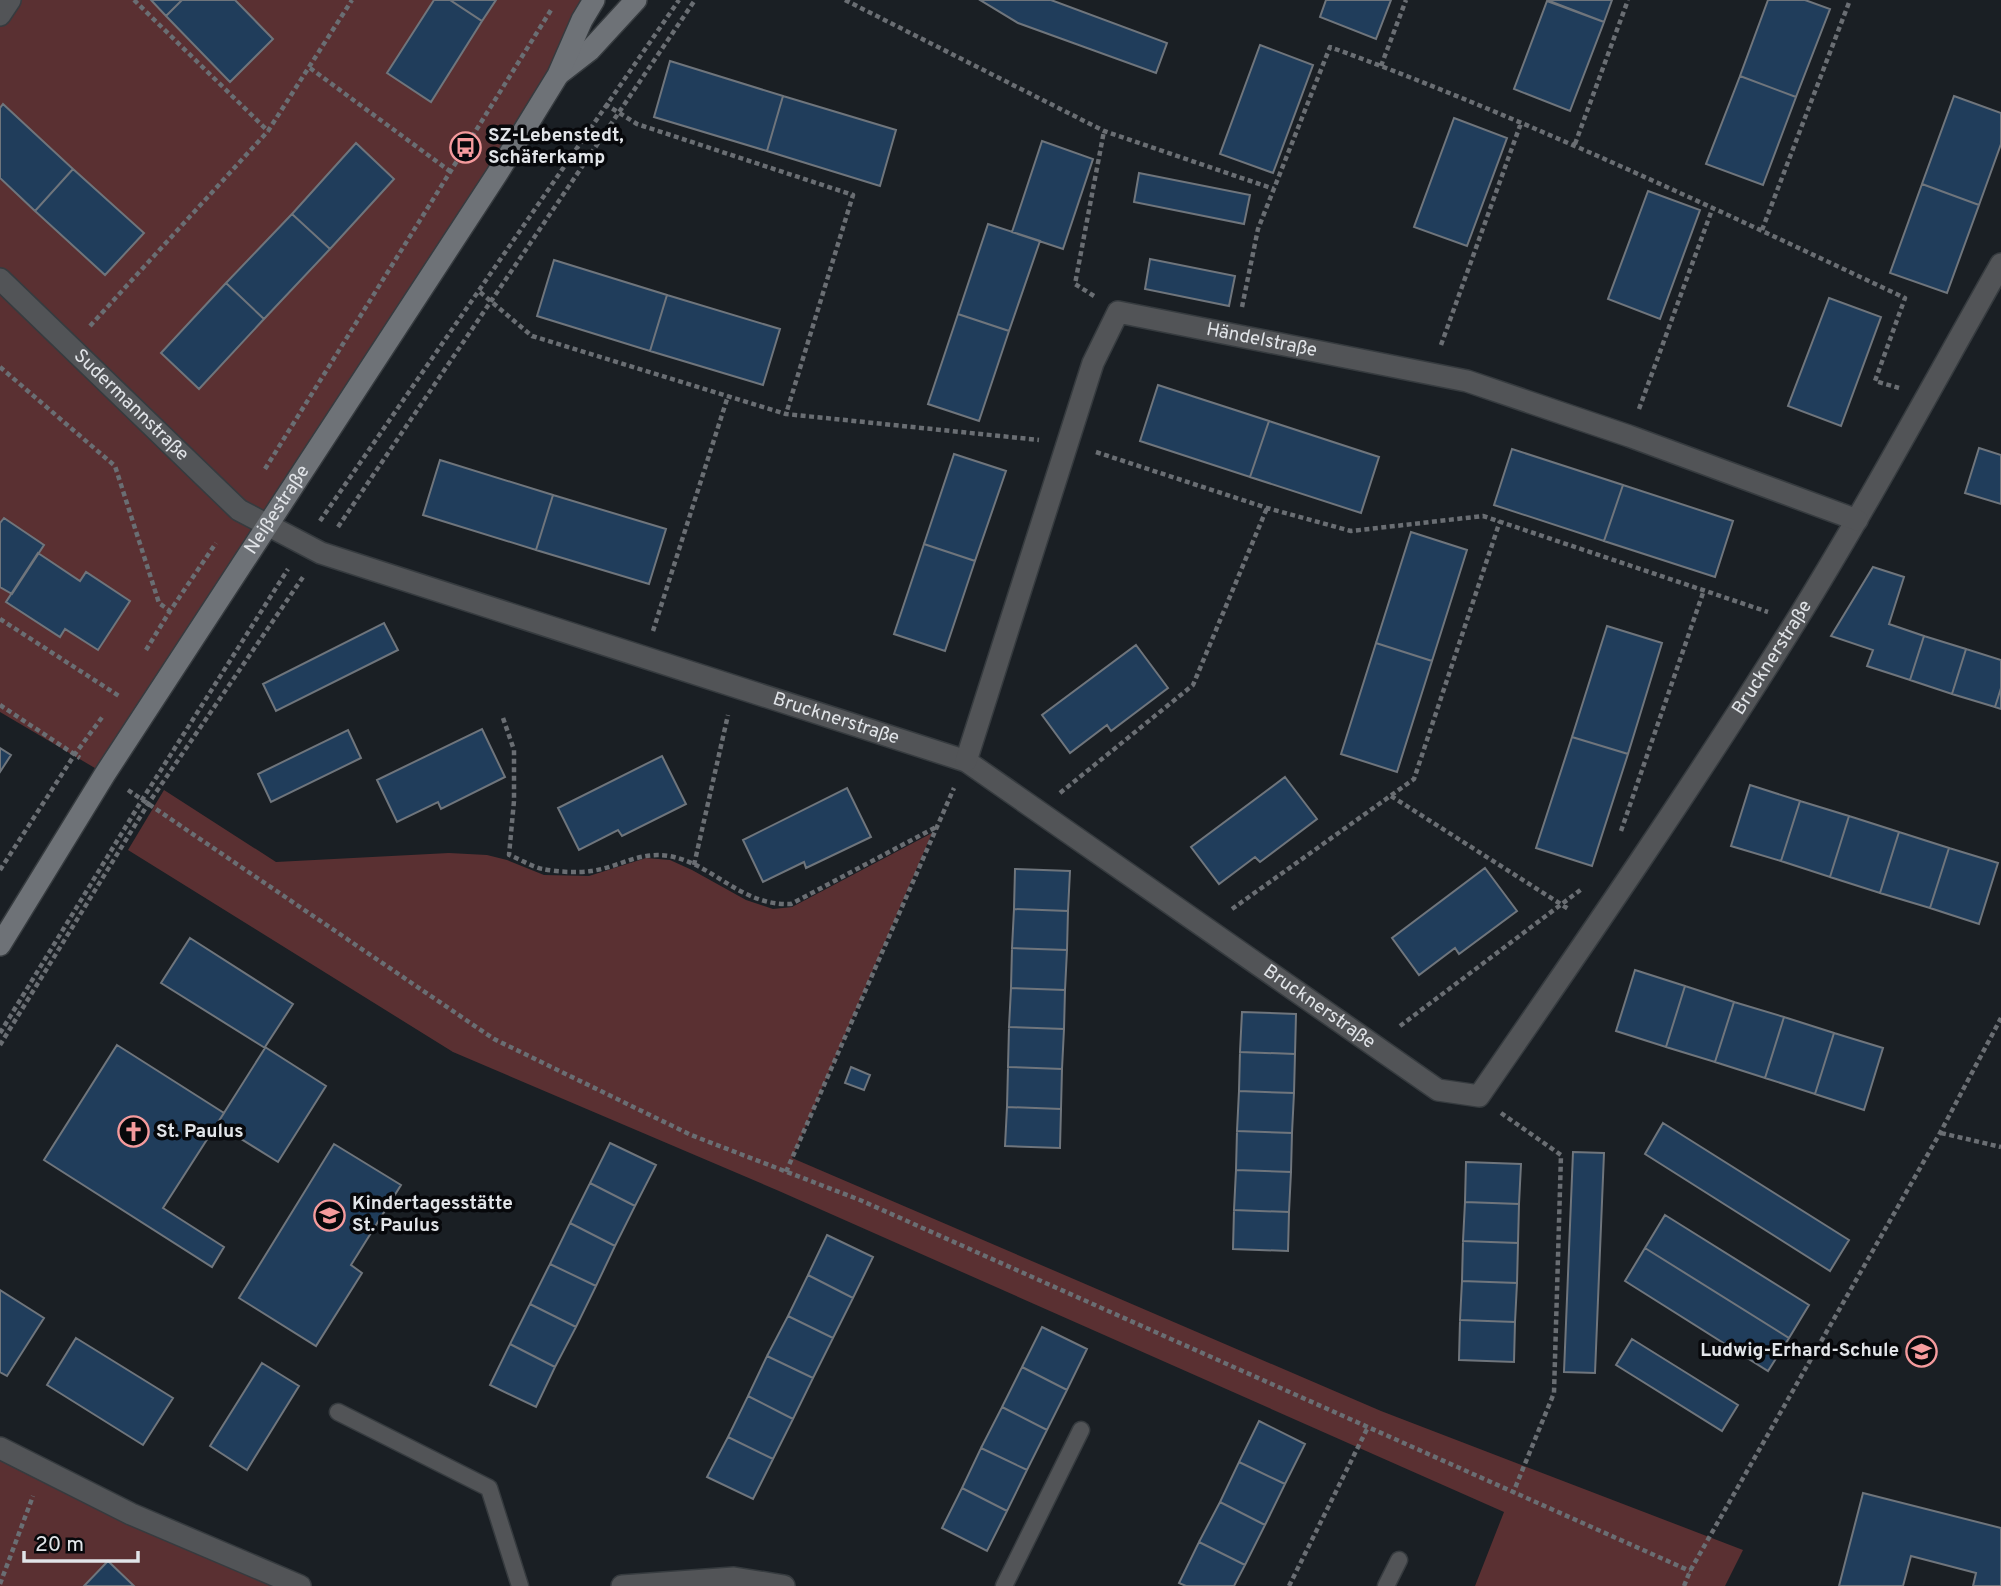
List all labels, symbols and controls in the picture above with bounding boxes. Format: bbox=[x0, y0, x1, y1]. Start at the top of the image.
place label: SZ-Lebenstedt, Schäferkamp bbox=[488, 124, 624, 170]
bus stop icon: SZ-Lebenstedt, Schäferkamp bbox=[448, 130, 482, 164]
street label: Händelstraße bbox=[1204, 318, 1319, 363]
street label: Sudermannstraße bbox=[68, 344, 194, 467]
street label: Neißestraße bbox=[240, 461, 315, 559]
street label: Brucknerstraße bbox=[1727, 596, 1818, 720]
street label: Brucknerstraße bbox=[770, 687, 902, 751]
street label: Brucknerstraße bbox=[1258, 960, 1380, 1055]
church icon: St. Paulus bbox=[116, 1115, 150, 1149]
place label: St. Paulus bbox=[156, 1120, 244, 1144]
place label: Kindertagesstätte St. Paulus bbox=[352, 1192, 513, 1238]
school or university icon: Kindertagesstätte St. Paulus bbox=[312, 1198, 346, 1232]
school or university icon: Ludwig-Erhard-Schule bbox=[1905, 1334, 1939, 1368]
place label: Ludwig-Erhard-Schule bbox=[1700, 1339, 1899, 1363]
scale bar bbox=[24, 1520, 138, 1564]
text: 20 m bbox=[35, 1532, 84, 1559]

